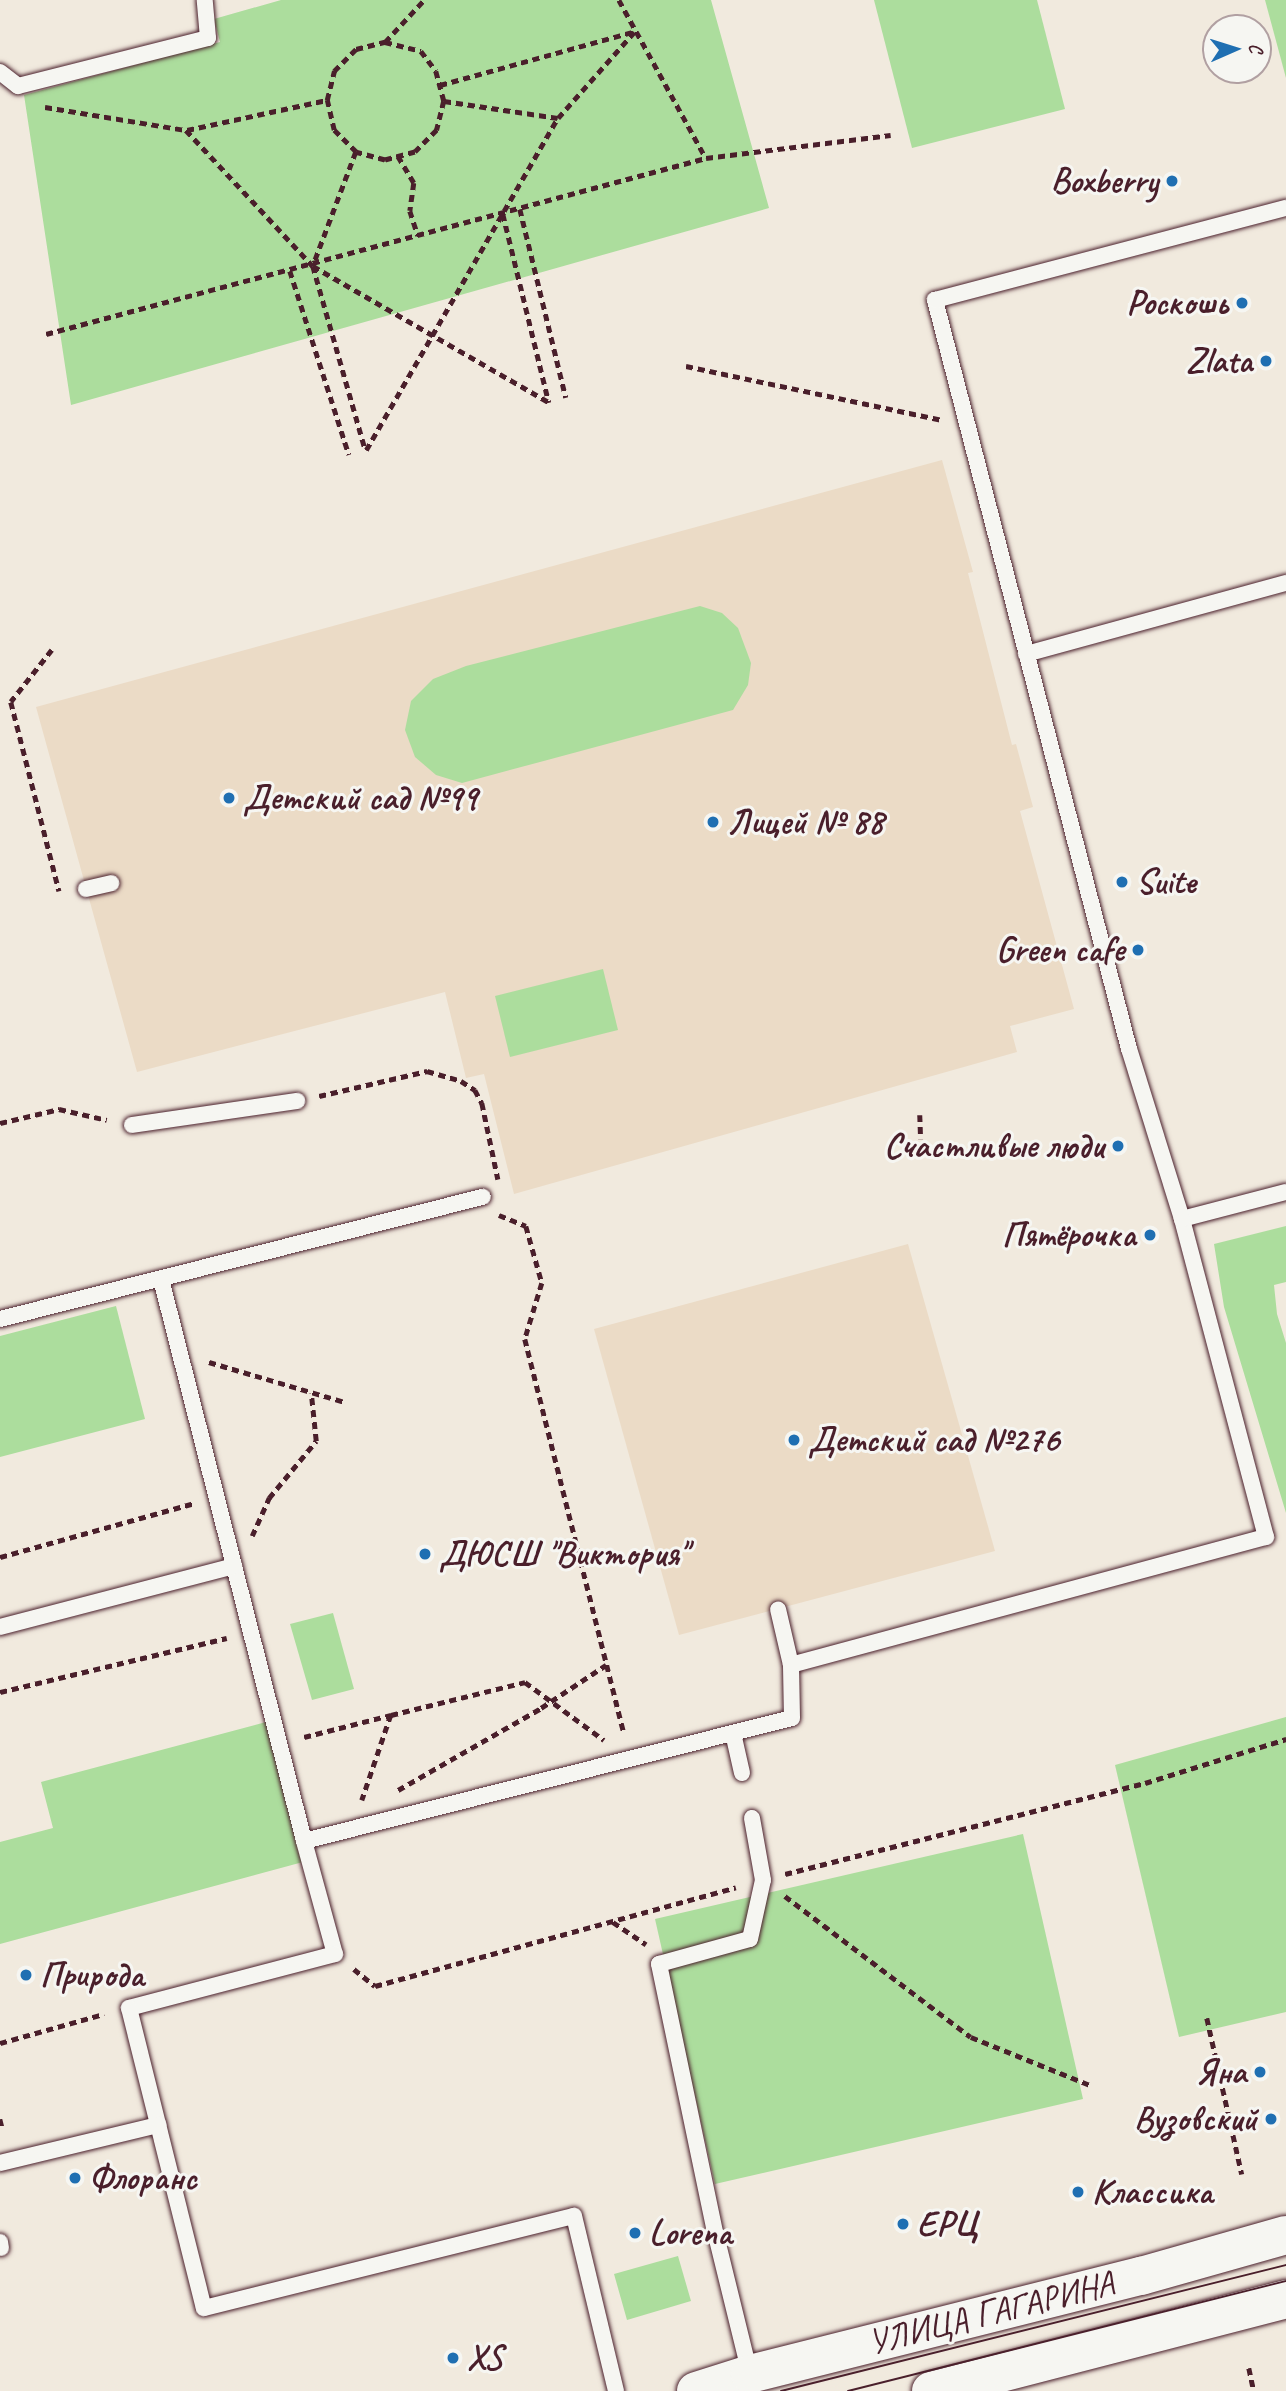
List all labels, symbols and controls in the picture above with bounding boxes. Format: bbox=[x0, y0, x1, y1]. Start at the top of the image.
north arrow bbox=[1202, 14, 1272, 84]
text: С bbox=[1244, 43, 1268, 53]
place label: Boxberry bbox=[1051, 160, 1158, 202]
marker: Boxberry bbox=[1164, 173, 1180, 189]
place label: Роскошь bbox=[1127, 282, 1228, 324]
marker: Роскошь bbox=[1234, 295, 1250, 311]
place label: Zlata bbox=[1186, 340, 1252, 382]
marker: Zlata bbox=[1258, 353, 1274, 369]
place label: Детский сад №99 bbox=[243, 777, 477, 819]
marker: Детский сад №99 bbox=[221, 790, 237, 806]
place label: Лицей № 88 bbox=[727, 801, 883, 843]
marker: Лицей № 88 bbox=[705, 814, 721, 830]
place label: Suite bbox=[1136, 861, 1196, 903]
marker: Suite bbox=[1114, 874, 1130, 890]
place label: Green cafe bbox=[996, 929, 1124, 971]
marker: Green cafe bbox=[1130, 942, 1146, 958]
place label: Счастливые люди bbox=[881, 1125, 1104, 1167]
marker: Счастливые люди bbox=[1110, 1138, 1126, 1154]
place label: Пятёрочка bbox=[1002, 1214, 1136, 1256]
marker: Пятёрочка bbox=[1142, 1227, 1158, 1243]
place label: Детский сад №276 bbox=[808, 1419, 1059, 1461]
marker: Детский сад №276 bbox=[786, 1432, 802, 1448]
place label: ДЮСШ "Виктория" bbox=[439, 1533, 687, 1575]
marker: ДЮСШ "Виктория" bbox=[417, 1546, 433, 1562]
place label: Природа bbox=[40, 1954, 144, 1996]
marker: Природа bbox=[18, 1967, 34, 1983]
place label: Яна bbox=[1195, 2051, 1246, 2093]
marker: Яна bbox=[1252, 2064, 1268, 2080]
place label: Вузовский bbox=[1134, 2098, 1257, 2140]
marker: Вузовский bbox=[1263, 2111, 1279, 2127]
place label: Флоранс bbox=[89, 2157, 197, 2199]
marker: Флоранс bbox=[67, 2170, 83, 2186]
place label: Классика bbox=[1092, 2171, 1213, 2213]
marker: Классика bbox=[1070, 2184, 1086, 2200]
place label: ЕРЦ bbox=[917, 2203, 978, 2245]
place label: Lorena bbox=[649, 2212, 732, 2254]
marker: ЕРЦ bbox=[895, 2216, 911, 2232]
marker: Lorena bbox=[627, 2225, 643, 2241]
street label: УЛИЦА ГАГАРИНА bbox=[864, 2262, 1118, 2364]
place label: XS bbox=[467, 2337, 502, 2379]
marker: XS bbox=[445, 2350, 461, 2366]

